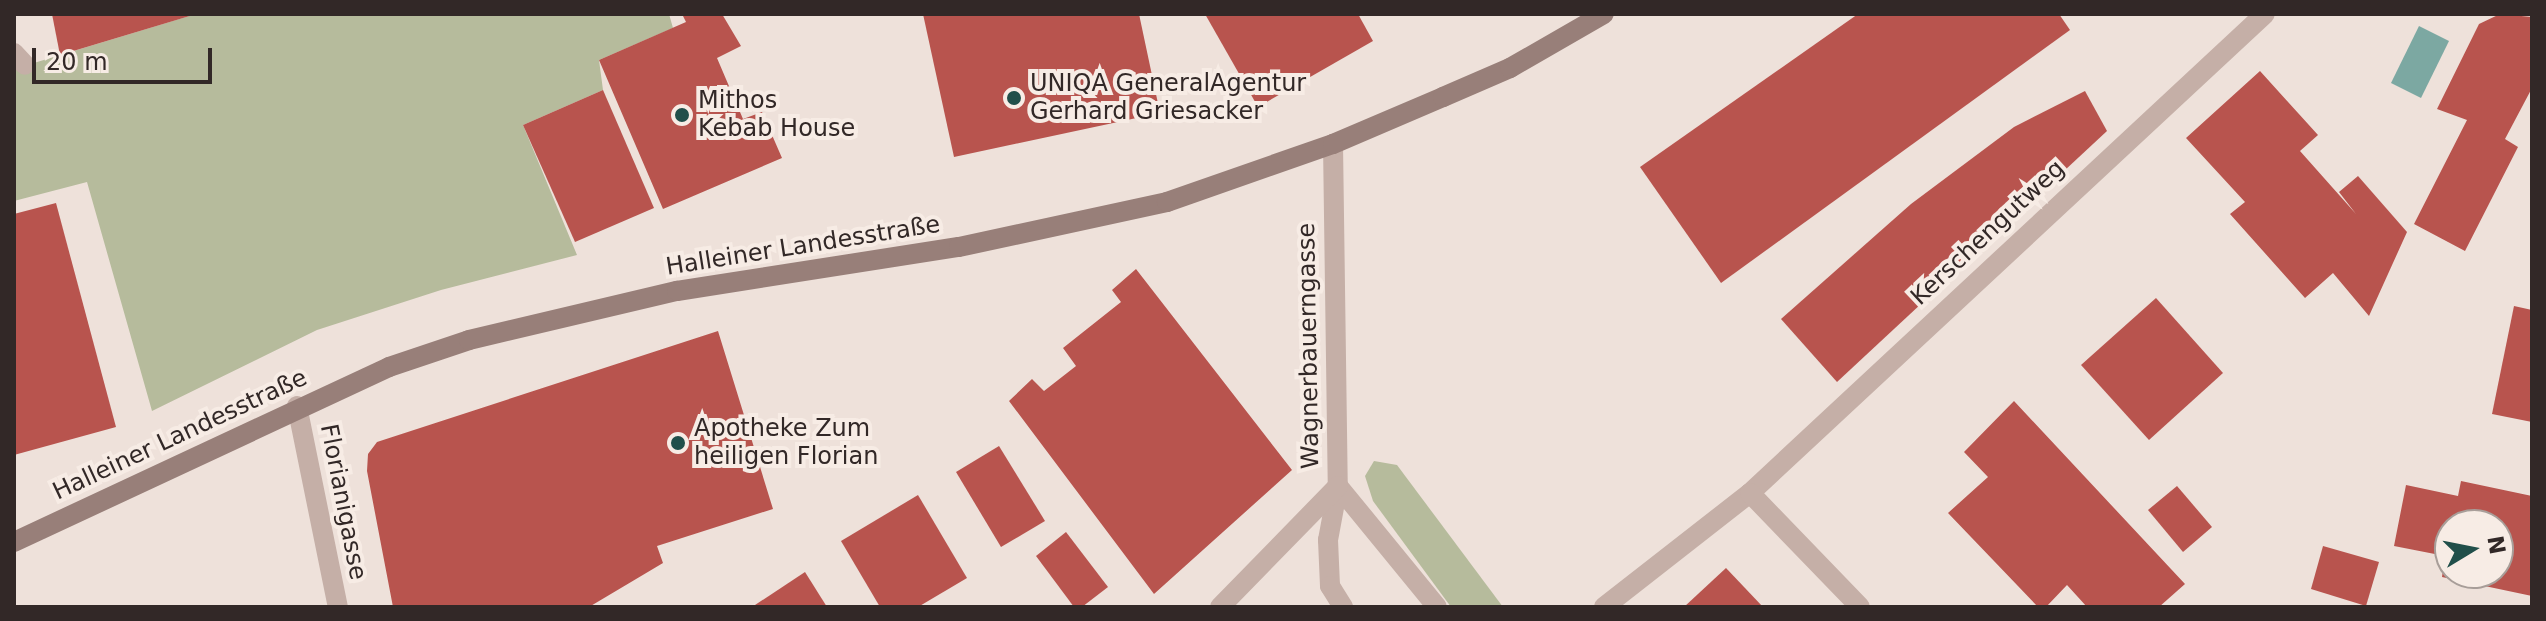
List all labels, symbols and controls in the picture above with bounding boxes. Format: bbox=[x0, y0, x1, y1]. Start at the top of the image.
scale bar bbox=[36, 32, 216, 82]
text: 20 m bbox=[46, 48, 108, 76]
place label: UNIQA GeneralAgentur Gerhard Griesacker bbox=[1030, 70, 1306, 126]
place label: Mithos Kebab House bbox=[698, 87, 855, 143]
marker: UNIQA GeneralAgentur Gerhard Griesacker bbox=[1005, 89, 1023, 107]
marker: Mithos Kebab House bbox=[673, 106, 691, 124]
street label: Kerschengutweg bbox=[1905, 154, 2071, 312]
street label: Halleiner Landesstraße bbox=[664, 210, 942, 282]
street label: Wagnerbauerngasse bbox=[1292, 223, 1326, 469]
street label: Halleiner Landesstraße bbox=[48, 363, 312, 507]
place label: Apotheke Zum heiligen Florian bbox=[694, 415, 878, 471]
street label: Florianigasse bbox=[314, 422, 372, 582]
marker: Apotheke Zum heiligen Florian bbox=[669, 434, 687, 452]
north arrow bbox=[2434, 509, 2514, 589]
text: N bbox=[2482, 534, 2510, 556]

